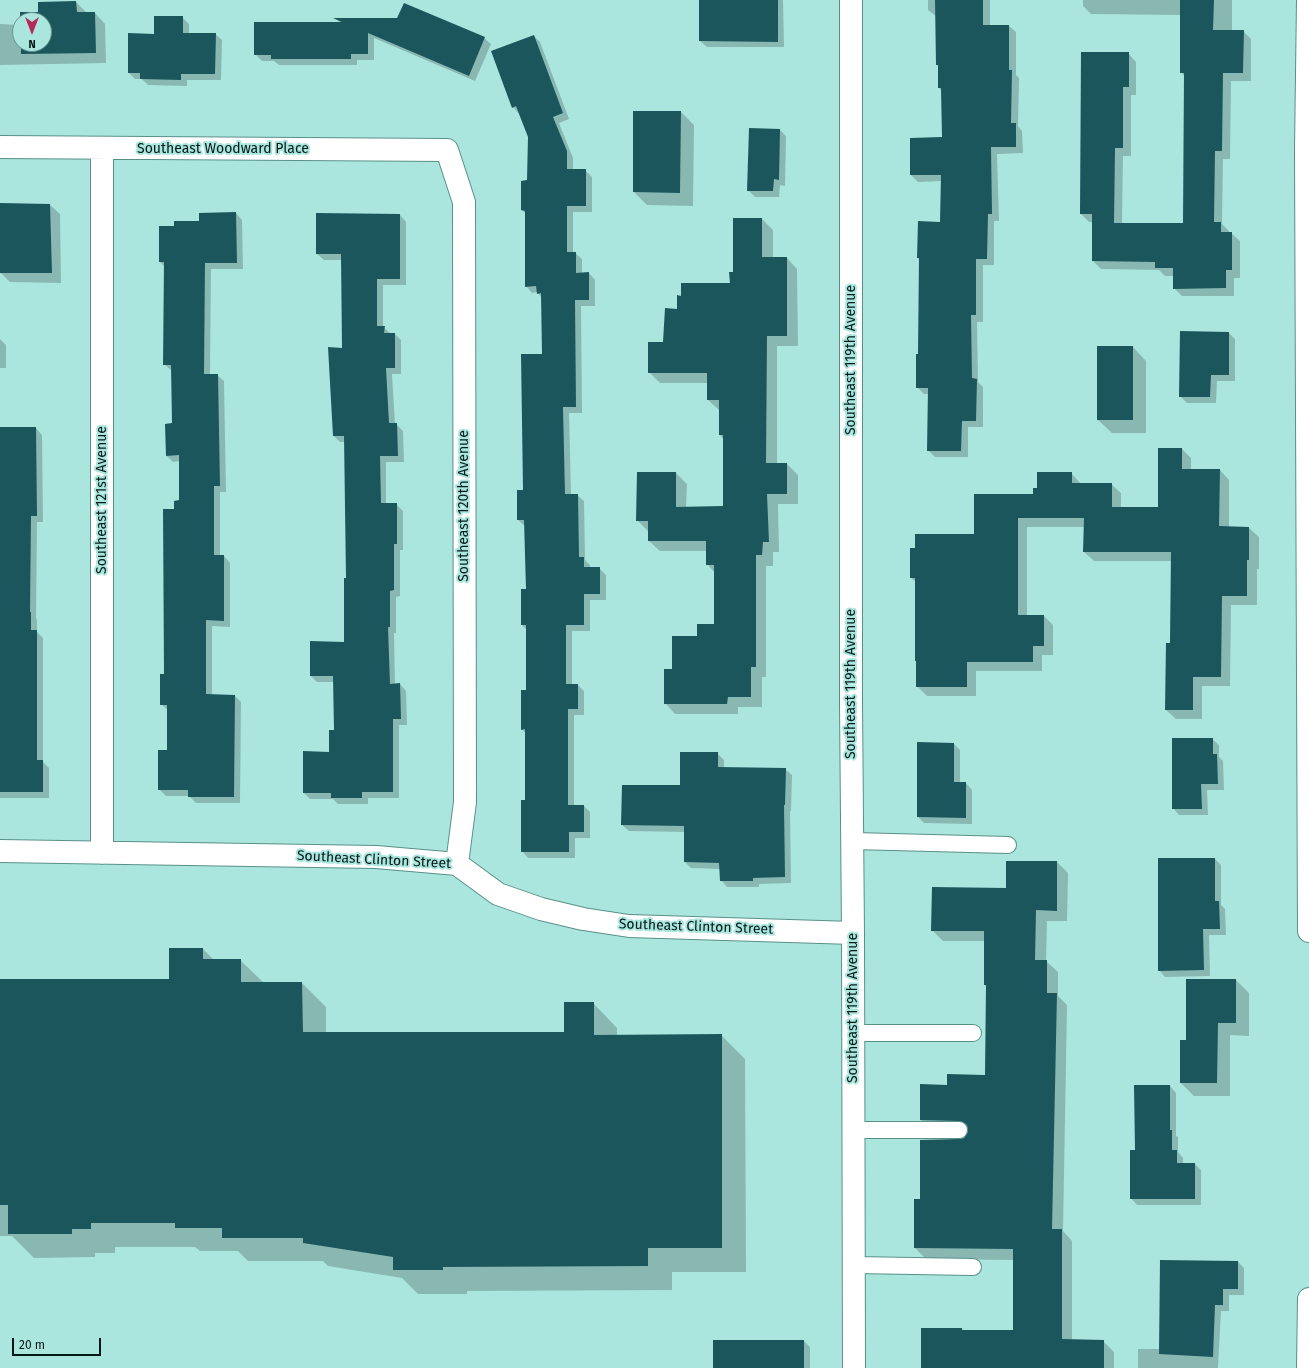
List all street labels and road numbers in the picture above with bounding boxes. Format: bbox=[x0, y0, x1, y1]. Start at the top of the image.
street label: Southeast Woodward Place bbox=[137, 141, 309, 157]
street label: Southeast 119th Avenue bbox=[843, 285, 859, 435]
street label: Southeast 121st Avenue bbox=[94, 426, 110, 574]
street label: Southeast 120th Avenue bbox=[456, 430, 472, 582]
street label: Southeast 119th Avenue bbox=[843, 609, 859, 759]
street label: Southeast Clinton Street bbox=[296, 848, 452, 872]
street label: Southeast Clinton Street bbox=[619, 916, 773, 938]
street label: Southeast 119th Avenue bbox=[845, 933, 861, 1083]

